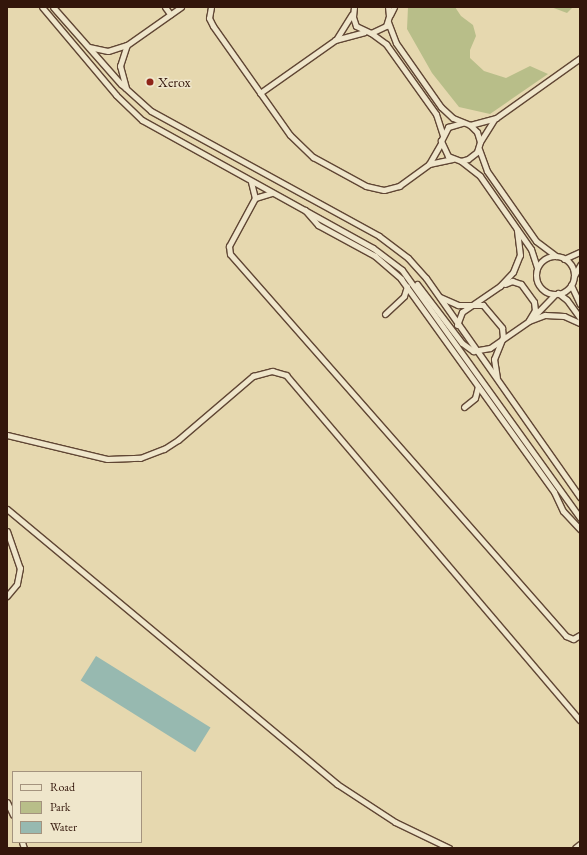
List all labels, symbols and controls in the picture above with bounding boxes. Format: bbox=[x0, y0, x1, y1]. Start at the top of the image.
place label: Xerox bbox=[158, 74, 190, 90]
marker: Xerox bbox=[145, 77, 155, 87]
legend bbox=[12, 771, 142, 843]
text: Road bbox=[50, 779, 75, 795]
text: Park bbox=[50, 799, 70, 815]
text: Water bbox=[50, 819, 77, 835]

